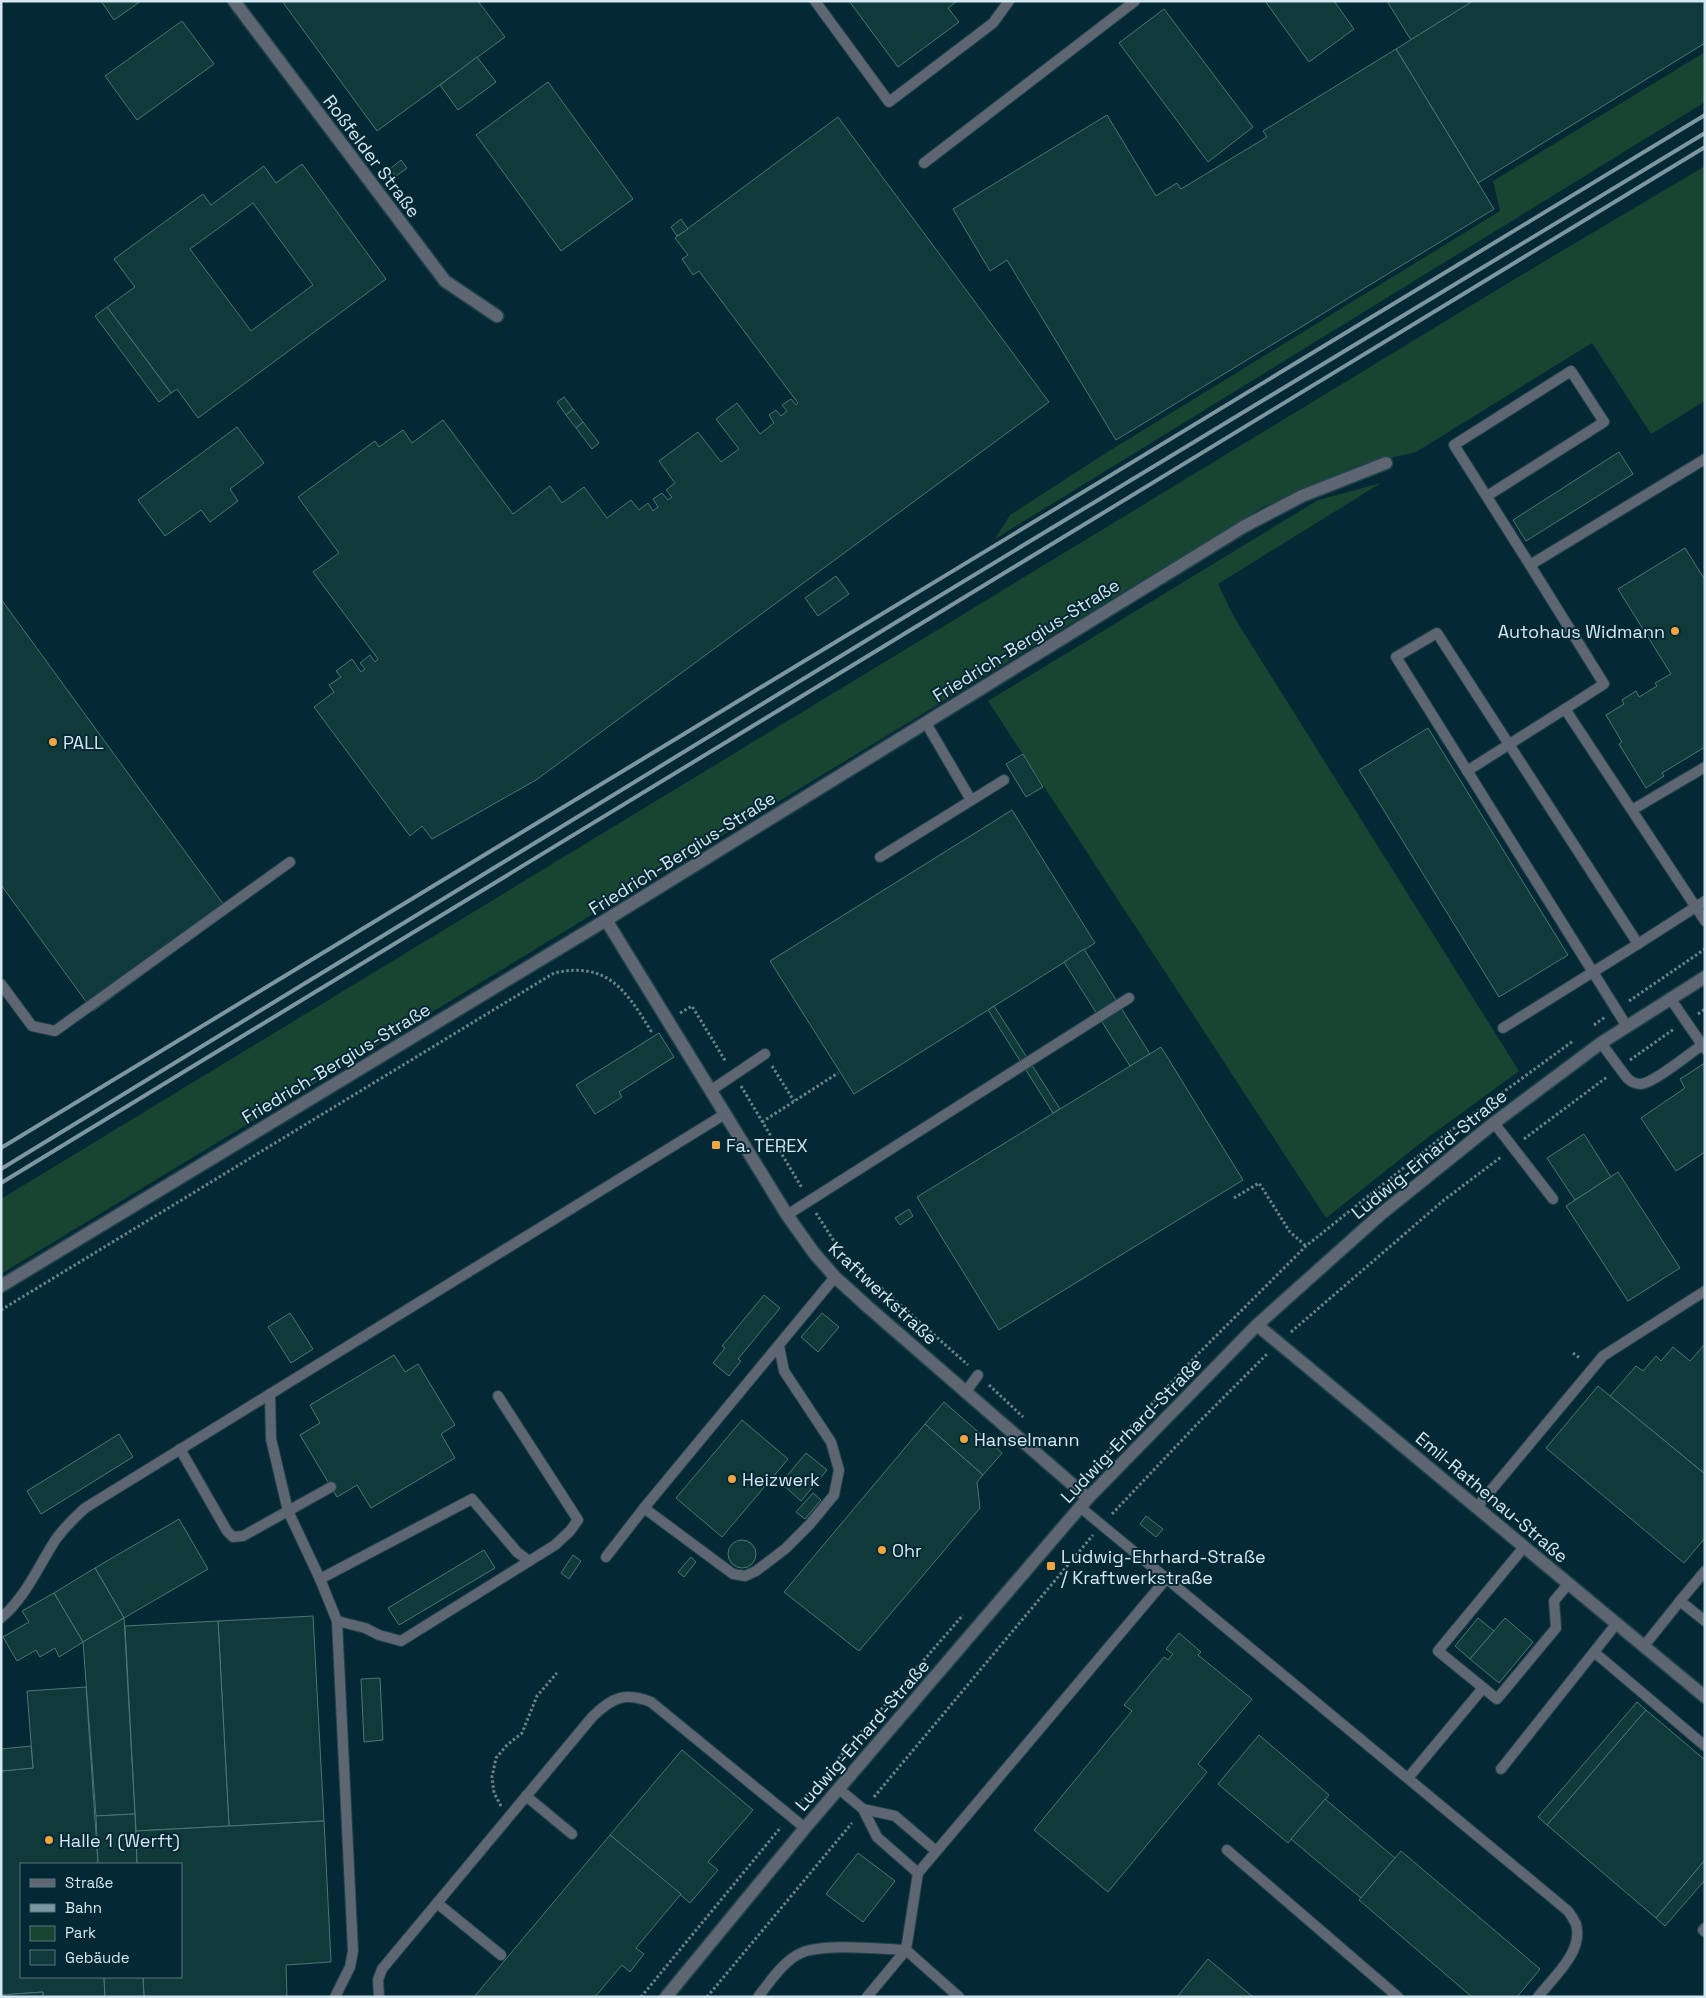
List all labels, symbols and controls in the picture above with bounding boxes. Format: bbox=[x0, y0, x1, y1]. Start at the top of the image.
street label: Roßfelder Straße bbox=[318, 90, 426, 222]
street label: Friedrich-Bergius-Straße bbox=[928, 573, 1124, 707]
place label: Autohaus Widmann bbox=[1498, 620, 1665, 643]
marker: Autohaus Widmann bbox=[1669, 625, 1681, 637]
place label: PALL bbox=[63, 731, 104, 754]
marker: PALL bbox=[47, 736, 59, 748]
street label: Friedrich-Bergius-Straße bbox=[584, 786, 780, 920]
street label: Friedrich-Bergius-Straße bbox=[237, 997, 435, 1129]
street label: Ludwig-Erhard-Straße bbox=[1347, 1084, 1511, 1224]
place label: Fa. TEREX bbox=[726, 1134, 808, 1157]
marker: Fa. TEREX bbox=[710, 1139, 722, 1151]
street label: Kraftwerkstraße bbox=[824, 1237, 942, 1349]
street label: Ludwig-Erhard-Straße bbox=[1055, 1352, 1207, 1508]
street label: Emil-Rathenau-Straße bbox=[1411, 1426, 1573, 1568]
place label: Hanselmann bbox=[974, 1428, 1080, 1451]
marker: Hanselmann bbox=[958, 1433, 970, 1445]
place label: Heizwerk bbox=[742, 1468, 820, 1491]
marker: Heizwerk bbox=[726, 1473, 738, 1485]
place label: Ohr bbox=[892, 1539, 922, 1562]
marker: Ohr bbox=[876, 1544, 888, 1556]
place label: Ludwig-Ehrhard-Straße / Kraftwerkstraße bbox=[1061, 1545, 1266, 1589]
marker: Ludwig-Ehrhard-Straße / Kraftwerkstraße bbox=[1045, 1560, 1057, 1572]
street label: Ludwig-Erhard-Straße bbox=[790, 1654, 934, 1816]
place label: Halle 1 (Werft) bbox=[59, 1829, 180, 1852]
marker: Halle 1 (Werft) bbox=[43, 1834, 55, 1846]
legend bbox=[20, 1863, 182, 1978]
text: Straße bbox=[65, 1873, 114, 1892]
text: Bahn bbox=[65, 1898, 102, 1917]
text: Park bbox=[65, 1923, 96, 1942]
text: Gebäude bbox=[65, 1948, 130, 1967]

